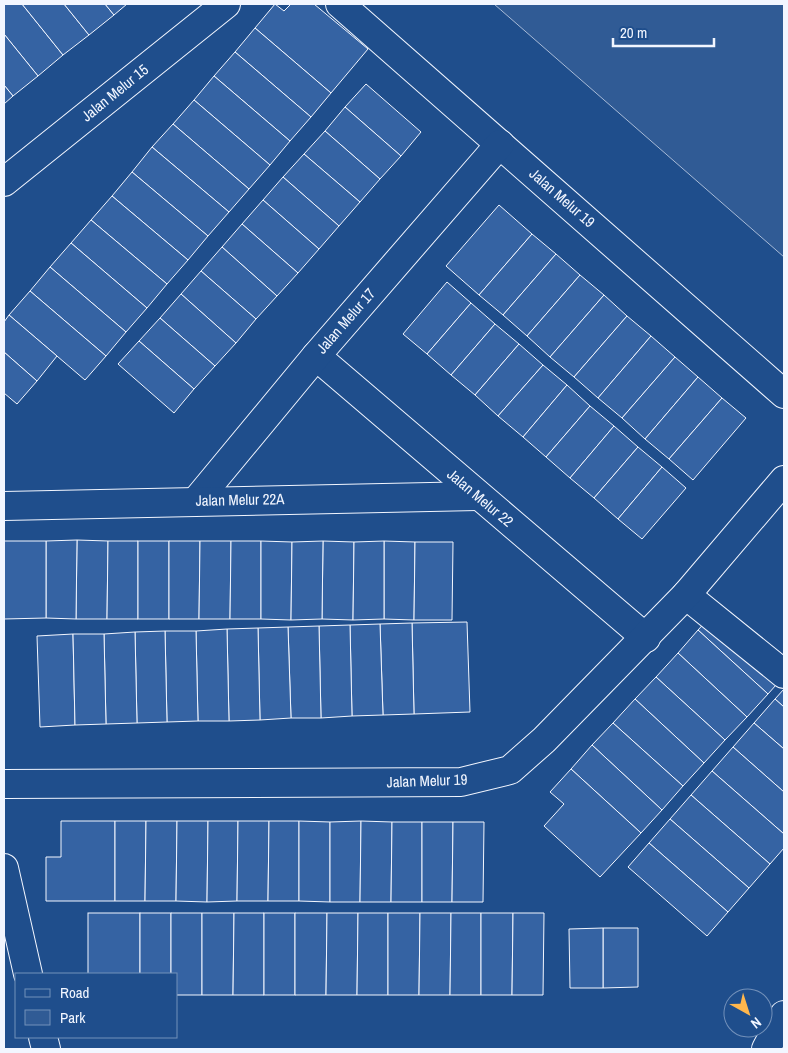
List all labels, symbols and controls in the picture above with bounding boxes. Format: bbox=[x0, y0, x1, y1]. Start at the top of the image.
scale bar bbox=[613, 15, 714, 47]
text: 20 m bbox=[620, 22, 647, 43]
street label: Jalan Melur 15 bbox=[77, 59, 153, 126]
street label: Jalan Melur 19 bbox=[525, 163, 600, 232]
street label: Jalan Melur 17 bbox=[311, 283, 380, 358]
street label: Jalan Melur 22 bbox=[443, 464, 518, 532]
street label: Jalan Melur 22A bbox=[195, 488, 285, 511]
street label: Jalan Melur 19 bbox=[386, 769, 468, 792]
legend bbox=[15, 973, 178, 1038]
text: Road bbox=[60, 982, 89, 1003]
north arrow bbox=[723, 988, 773, 1038]
text: Park bbox=[60, 1007, 86, 1028]
text: N bbox=[747, 1013, 765, 1033]

